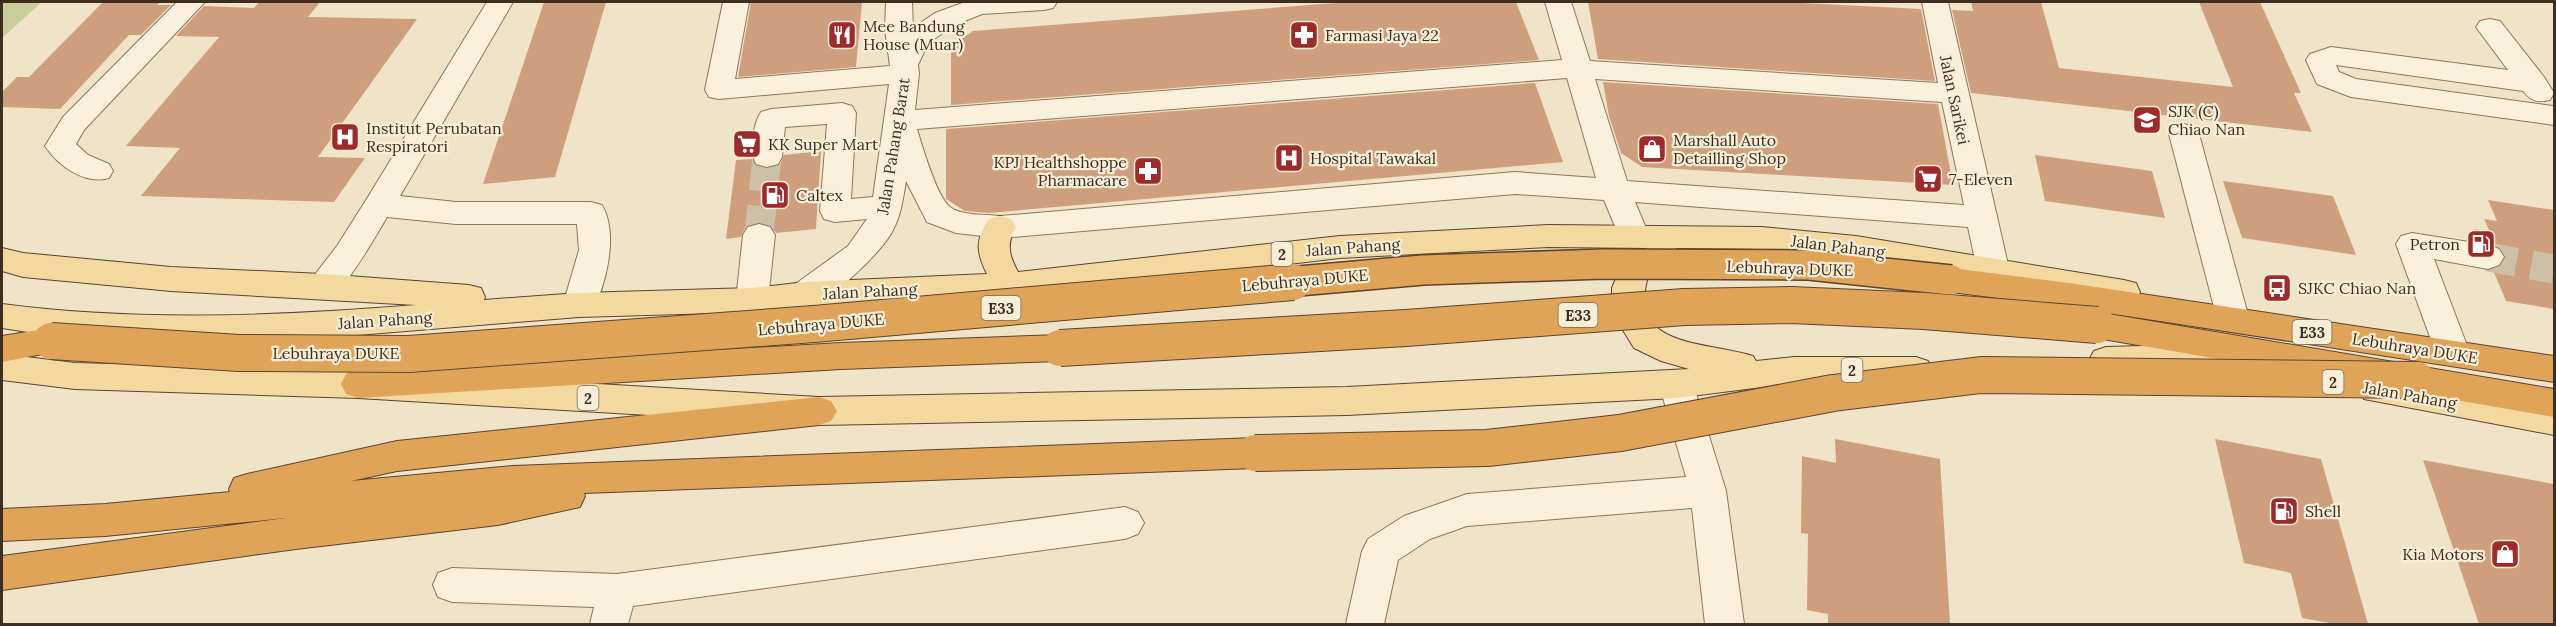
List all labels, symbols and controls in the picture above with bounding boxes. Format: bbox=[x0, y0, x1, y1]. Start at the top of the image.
place label: Mee Bandung House (Muar) bbox=[863, 16, 966, 55]
restaurant icon: Mee Bandung House (Muar) bbox=[826, 19, 858, 51]
pharmacy icon: Farmasi Jaya 22 bbox=[1288, 19, 1320, 51]
place label: Farmasi Jaya 22 bbox=[1325, 25, 1439, 45]
street label: Jalan Sarikei bbox=[1936, 52, 1974, 147]
street label: Jalan Pahang Barat bbox=[872, 75, 914, 217]
place label: SJK (C) Chiao Nan bbox=[2168, 101, 2245, 139]
school or university icon: SJK (C) Chiao Nan bbox=[2131, 104, 2163, 136]
place label: Institut Perubatan Respiratori bbox=[366, 118, 502, 156]
hospital icon: Institut Perubatan Respiratori bbox=[329, 121, 361, 153]
supermarket icon: KK Super Mart bbox=[731, 128, 763, 160]
place label: Marshall Auto Detailling Shop bbox=[1673, 130, 1786, 168]
shop icon: Marshall Auto Detailling Shop bbox=[1636, 133, 1668, 165]
place label: KK Super Mart bbox=[768, 134, 879, 154]
hospital icon: Hospital Tawakal bbox=[1273, 142, 1305, 174]
place label: Hospital Tawakal bbox=[1310, 148, 1436, 168]
place label: KPJ Healthshoppe Pharmacare bbox=[994, 152, 1127, 190]
pharmacy icon: KPJ Healthshoppe Pharmacare bbox=[1132, 155, 1164, 187]
supermarket icon: 7-Eleven bbox=[1912, 163, 1944, 195]
place label: 7-Eleven bbox=[1949, 169, 2013, 189]
fuel station icon: Caltex bbox=[759, 179, 791, 211]
place label: Caltex bbox=[796, 185, 844, 205]
fuel station icon: Petron bbox=[2465, 228, 2497, 260]
street label: Jalan Pahang bbox=[1789, 230, 1887, 262]
street label: Jalan Pahang bbox=[1304, 234, 1402, 260]
place label: Petron bbox=[2410, 234, 2460, 254]
road number: 2 bbox=[1272, 242, 1292, 266]
street label: Lebuhraya DUKE bbox=[1726, 256, 1854, 280]
street label: Lebuhraya DUKE bbox=[1241, 265, 1369, 295]
bus stop icon: SJKC Chiao Nan bbox=[2261, 272, 2293, 304]
street label: Jalan Pahang bbox=[821, 278, 919, 304]
place label: SJKC Chiao Nan bbox=[2298, 278, 2416, 298]
road number: E33 bbox=[982, 296, 1020, 320]
road number: E33 bbox=[1558, 303, 1598, 327]
street label: Jalan Pahang bbox=[336, 307, 434, 333]
street label: Lebuhraya DUKE bbox=[757, 309, 885, 339]
road number: E33 bbox=[2292, 320, 2332, 344]
street label: Lebuhraya DUKE bbox=[2351, 328, 2479, 368]
street label: Lebuhraya DUKE bbox=[273, 343, 400, 363]
road number: 2 bbox=[1842, 358, 1862, 382]
road number: 2 bbox=[2322, 370, 2344, 394]
street label: Jalan Pahang bbox=[2361, 377, 2460, 413]
road number: 2 bbox=[578, 386, 598, 410]
fuel station icon: Shell bbox=[2268, 495, 2300, 527]
place label: Shell bbox=[2305, 501, 2341, 521]
shop icon: Kia Motors bbox=[2489, 538, 2521, 570]
place label: Kia Motors bbox=[2402, 544, 2484, 564]

